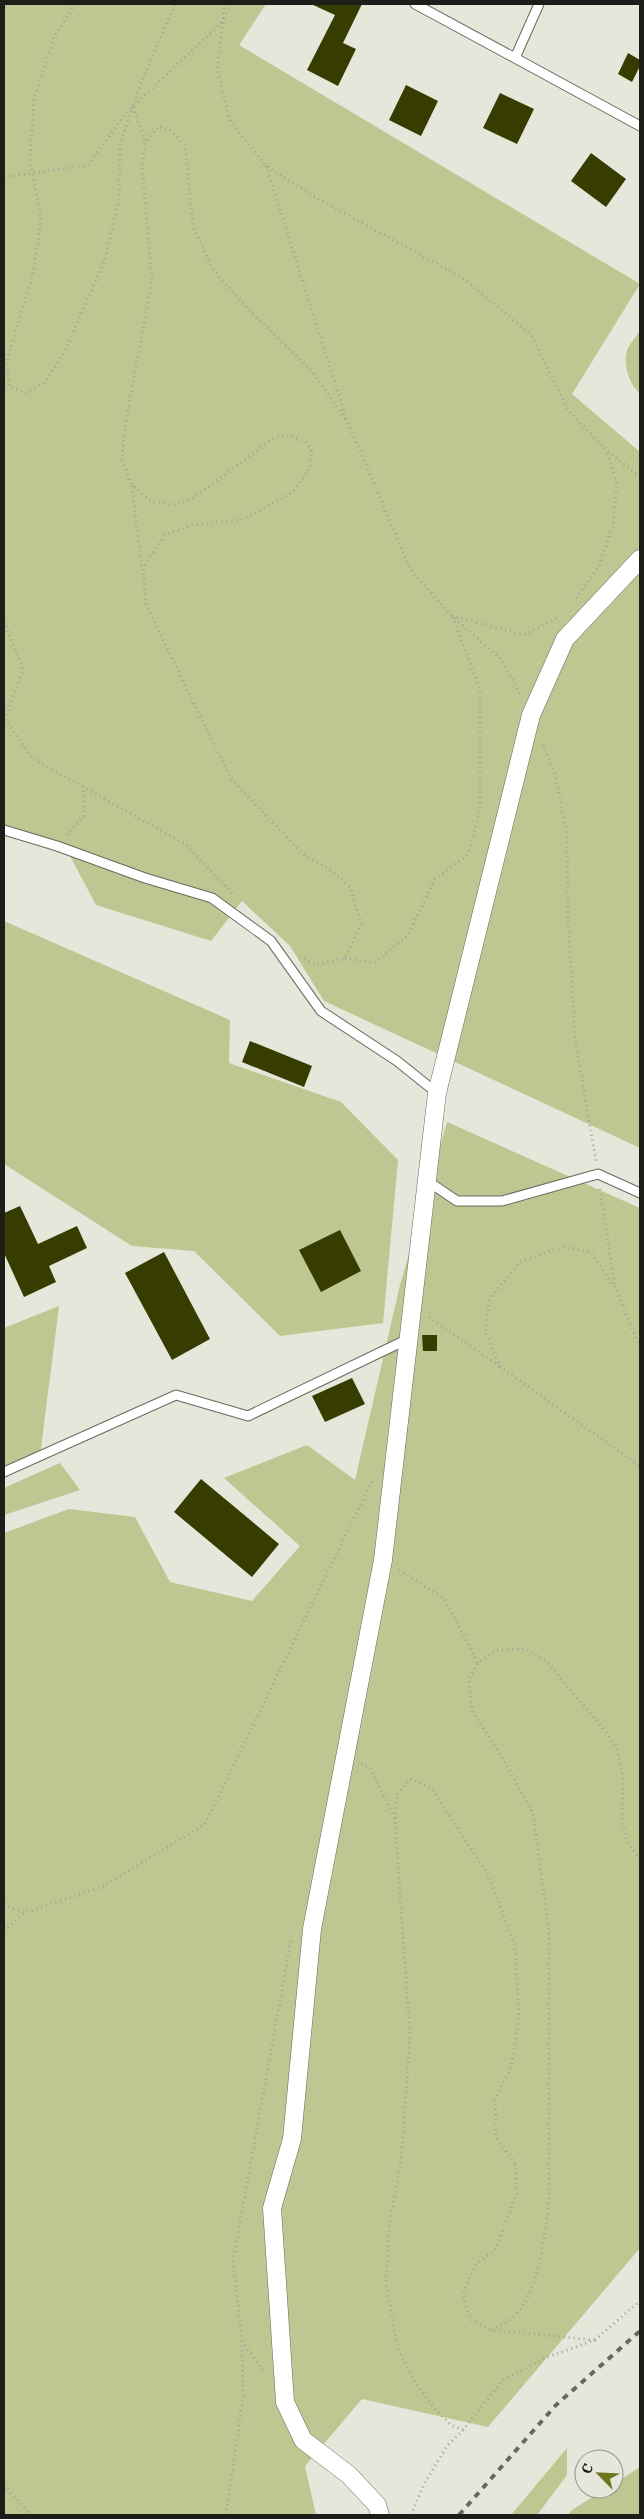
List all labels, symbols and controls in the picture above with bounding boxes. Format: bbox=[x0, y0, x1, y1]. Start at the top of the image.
north arrow bbox=[574, 2449, 624, 2499]
text: С bbox=[577, 2461, 597, 2477]

